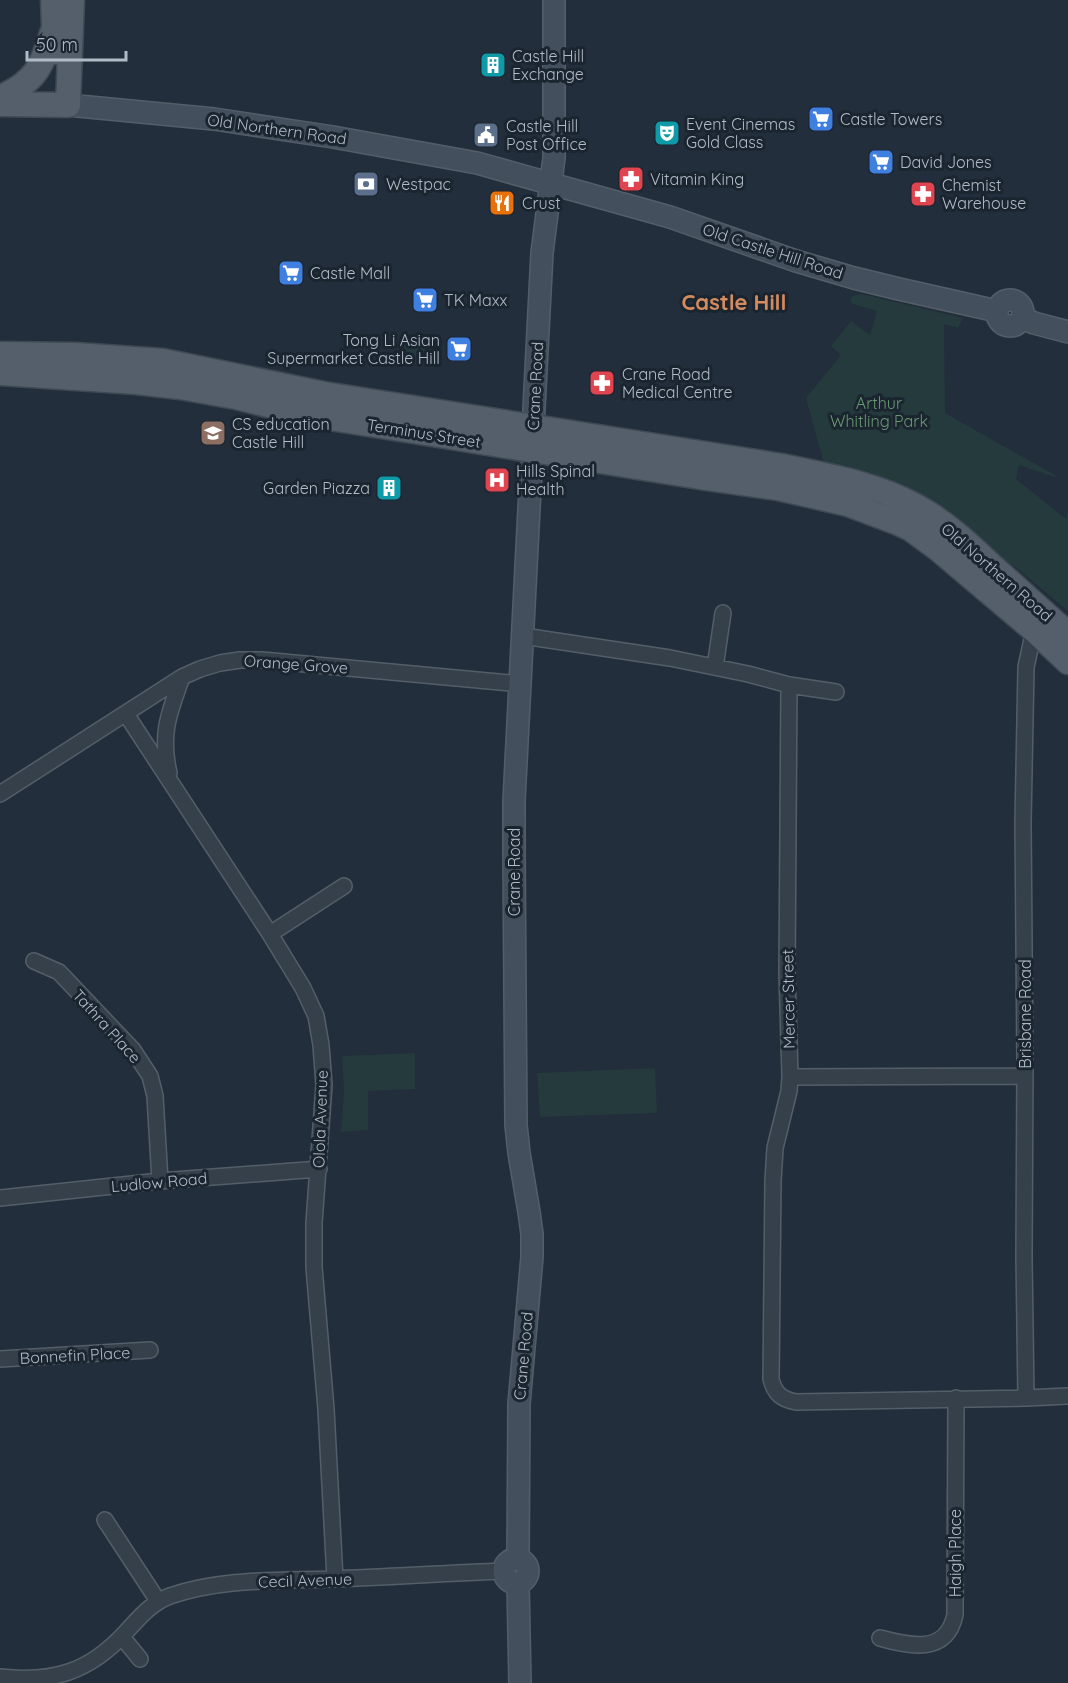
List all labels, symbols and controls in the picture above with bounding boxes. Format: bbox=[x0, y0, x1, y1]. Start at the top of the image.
scale bar bbox=[27, 24, 126, 62]
text: 50 m bbox=[36, 33, 78, 56]
place label: Castle Hill Exchange bbox=[512, 46, 584, 84]
building icon: Castle Hill Exchange bbox=[478, 50, 508, 80]
supermarket icon: Castle Towers bbox=[806, 104, 836, 134]
street label: Old Northern Road bbox=[206, 109, 348, 149]
place label: Castle Towers bbox=[840, 109, 942, 129]
place label: Event Cinemas Gold Class bbox=[686, 114, 795, 152]
place label: Castle Hill Post Office bbox=[506, 116, 587, 154]
theatre icon: Event Cinemas Gold Class bbox=[652, 118, 682, 148]
public building icon: Castle Hill Post Office bbox=[471, 120, 501, 150]
supermarket icon: David Jones bbox=[866, 147, 896, 177]
place label: David Jones bbox=[900, 152, 992, 172]
pharmacy icon: Vitamin King bbox=[616, 164, 646, 194]
bank icon: Westpac bbox=[351, 169, 381, 199]
place label: Vitamin King bbox=[650, 169, 744, 189]
place label: Westpac bbox=[386, 174, 451, 194]
place label: Chemist Warehouse bbox=[942, 175, 1026, 213]
pharmacy icon: Chemist Warehouse bbox=[908, 179, 938, 209]
restaurant icon: Crust bbox=[487, 188, 517, 218]
place label: Crust bbox=[522, 193, 561, 213]
street label: Old Castle Hill Road bbox=[700, 219, 846, 283]
supermarket icon: Castle Mall bbox=[276, 258, 306, 288]
place label: Castle Mall bbox=[310, 263, 390, 283]
supermarket icon: TK Maxx bbox=[410, 285, 440, 315]
district label: Castle Hill bbox=[682, 288, 786, 316]
place label: TK Maxx bbox=[444, 290, 508, 310]
place label: Tong Li Asian Supermarket Castle Hill bbox=[267, 330, 440, 368]
supermarket icon: Tong Li Asian Supermarket Castle Hill bbox=[444, 334, 474, 364]
street label: Crane Road bbox=[523, 341, 547, 431]
place label: Crane Road Medical Centre bbox=[622, 364, 732, 402]
pharmacy icon: Crane Road Medical Centre bbox=[587, 368, 617, 398]
park label: Arthur Whitling Park bbox=[830, 393, 928, 431]
place label: CS education Castle Hill bbox=[232, 414, 330, 452]
street label: Terminus Street bbox=[366, 414, 482, 452]
school or university icon: CS education Castle Hill bbox=[198, 418, 228, 448]
place label: Hills Spinal Health bbox=[516, 461, 595, 499]
hospital icon: Hills Spinal Health bbox=[482, 465, 512, 495]
building icon: Garden Piazza bbox=[374, 473, 404, 503]
place label: Garden Piazza bbox=[263, 478, 370, 498]
street label: Old Northern Road bbox=[937, 518, 1057, 626]
street label: Orange Grove bbox=[243, 650, 349, 678]
street label: Crane Road bbox=[504, 828, 524, 916]
street label: Mercer Street bbox=[777, 949, 799, 1049]
street label: Brisbane Road bbox=[1015, 959, 1035, 1069]
street label: Tathra Place bbox=[69, 985, 145, 1067]
street label: Olola Avenue bbox=[308, 1070, 332, 1168]
street label: Ludlow Road bbox=[110, 1168, 208, 1196]
street label: Crane Road bbox=[509, 1311, 537, 1401]
street label: Bonnefin Place bbox=[19, 1342, 131, 1368]
street label: Haigh Place bbox=[945, 1509, 965, 1597]
street label: Cecil Avenue bbox=[258, 1568, 352, 1592]

